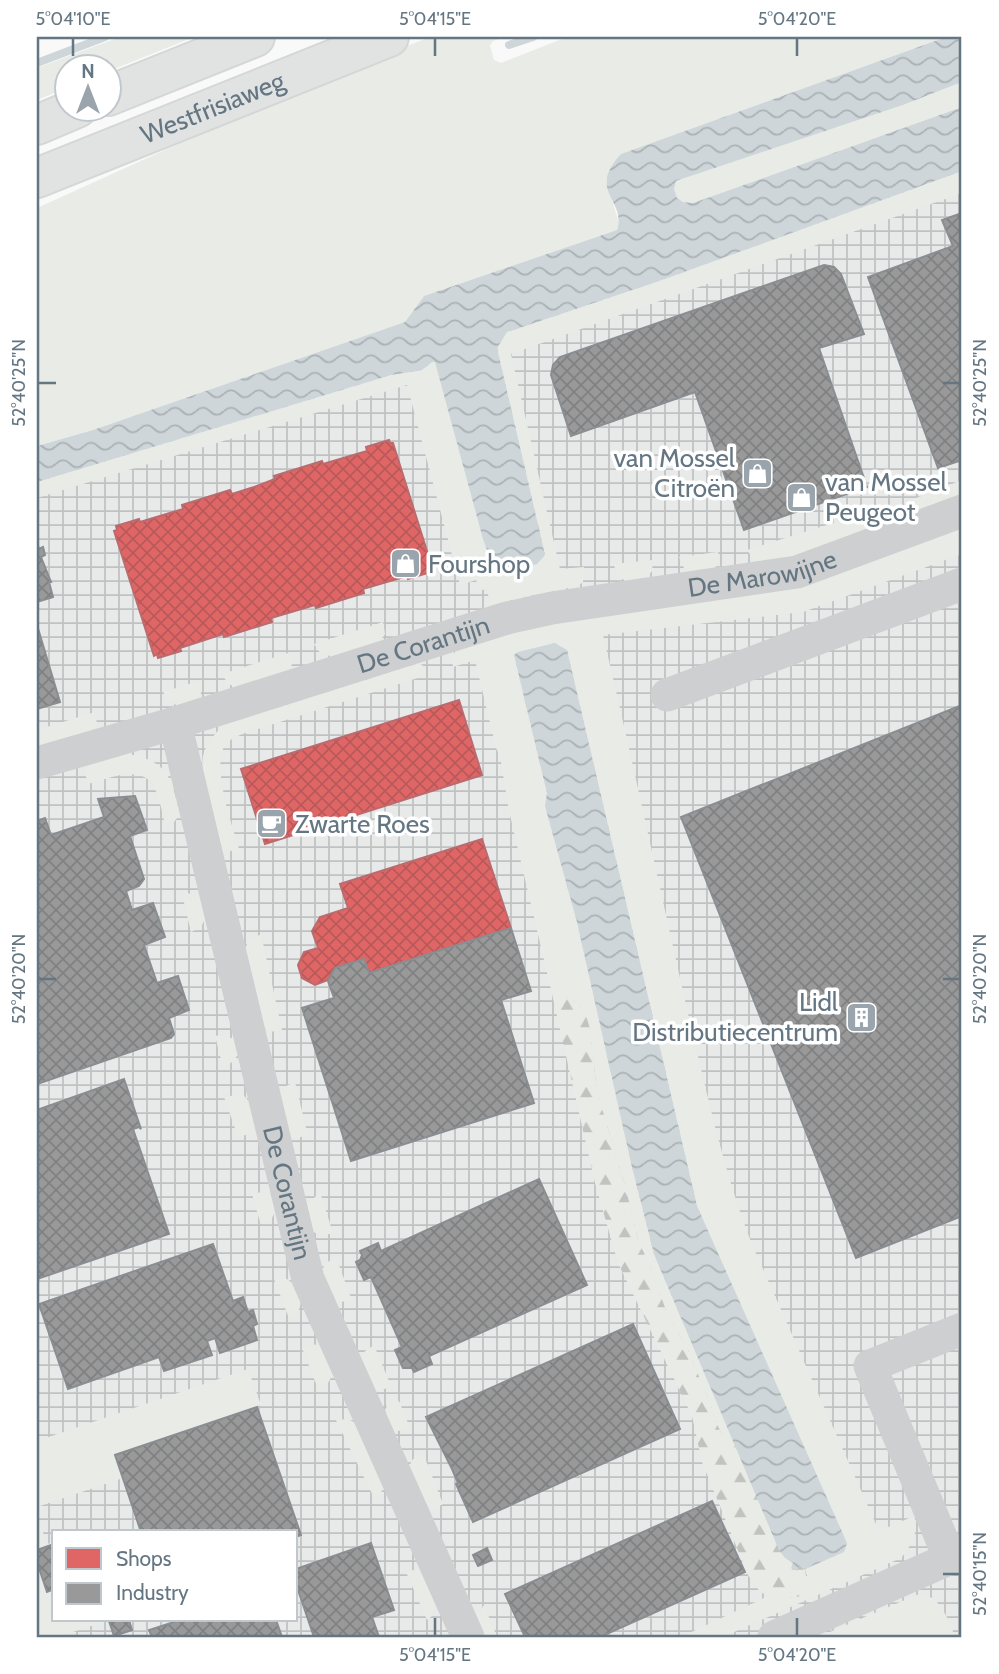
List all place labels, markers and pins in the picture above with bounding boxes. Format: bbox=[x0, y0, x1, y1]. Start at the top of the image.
place label: van Mossel Citroën bbox=[613, 442, 735, 504]
shop icon: van Mossel Citroën bbox=[741, 456, 775, 490]
place label: van Mossel Peugeot bbox=[825, 466, 947, 528]
shop icon: van Mossel Peugeot bbox=[785, 480, 819, 514]
shop icon: Fourshop bbox=[388, 547, 422, 581]
place label: Fourshop bbox=[428, 548, 530, 580]
cafe icon: Zwarte Roes bbox=[255, 807, 289, 841]
place label: Zwarte Roes bbox=[295, 808, 430, 840]
place label: Lidl Distributiecentrum bbox=[632, 986, 838, 1048]
building icon: Lidl Distributiecentrum bbox=[844, 1000, 878, 1034]

